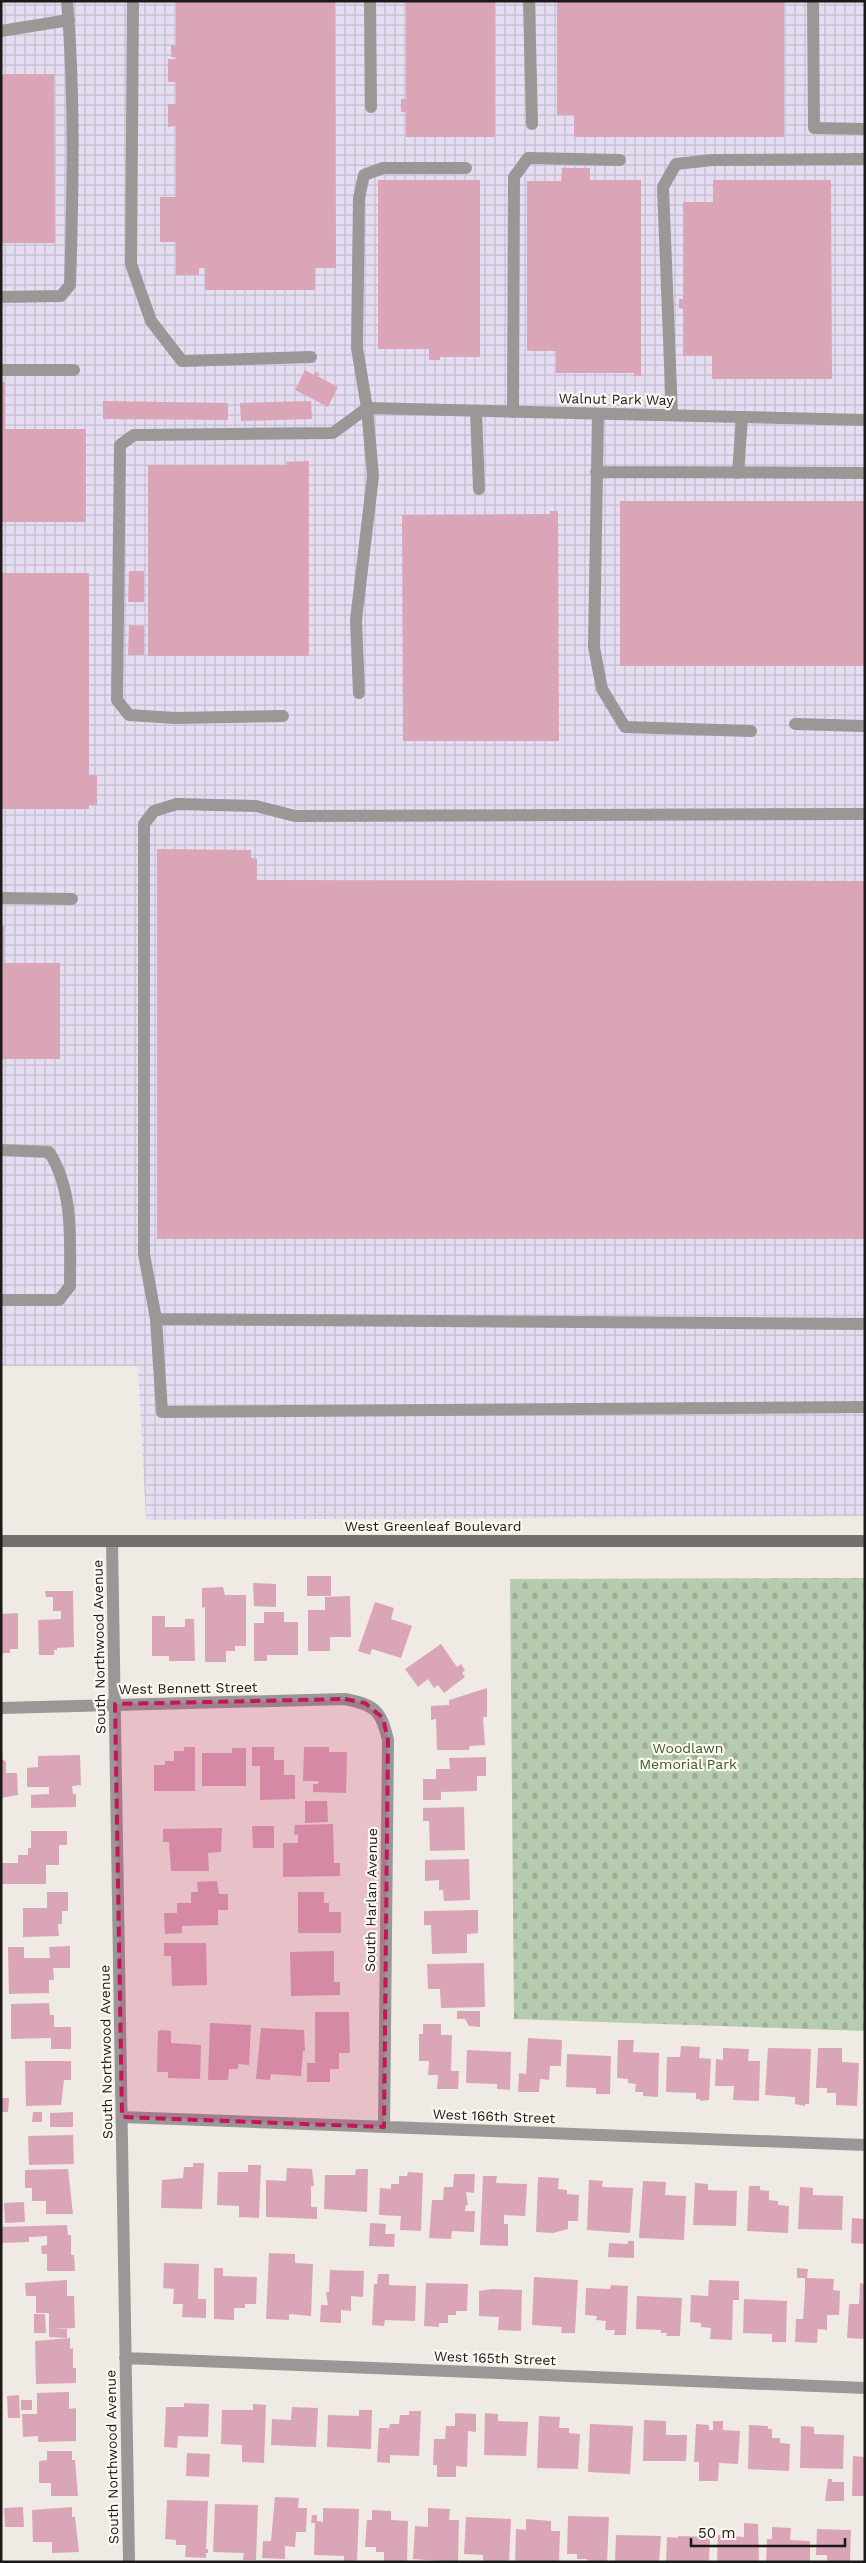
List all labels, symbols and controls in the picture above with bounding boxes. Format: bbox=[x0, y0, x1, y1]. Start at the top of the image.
street label: Walnut Park Way bbox=[558, 390, 674, 408]
street label: West Greenleaf Boulevard bbox=[344, 1518, 522, 1534]
street label: South Northwood Avenue bbox=[89, 1560, 109, 1734]
street label: West Bennett Street bbox=[118, 1679, 258, 1697]
park label: Woodlawn Memorial Park bbox=[639, 1740, 737, 1772]
street label: South Harlan Avenue bbox=[362, 1828, 380, 1972]
street label: South Northwood Avenue bbox=[96, 1965, 116, 2139]
street label: West 166th Street bbox=[432, 2106, 556, 2126]
street label: West 165th Street bbox=[434, 2348, 557, 2368]
street label: South Northwood Avenue bbox=[102, 2370, 122, 2544]
scale bar bbox=[691, 2516, 845, 2548]
text: 50 m bbox=[698, 2524, 735, 2542]

